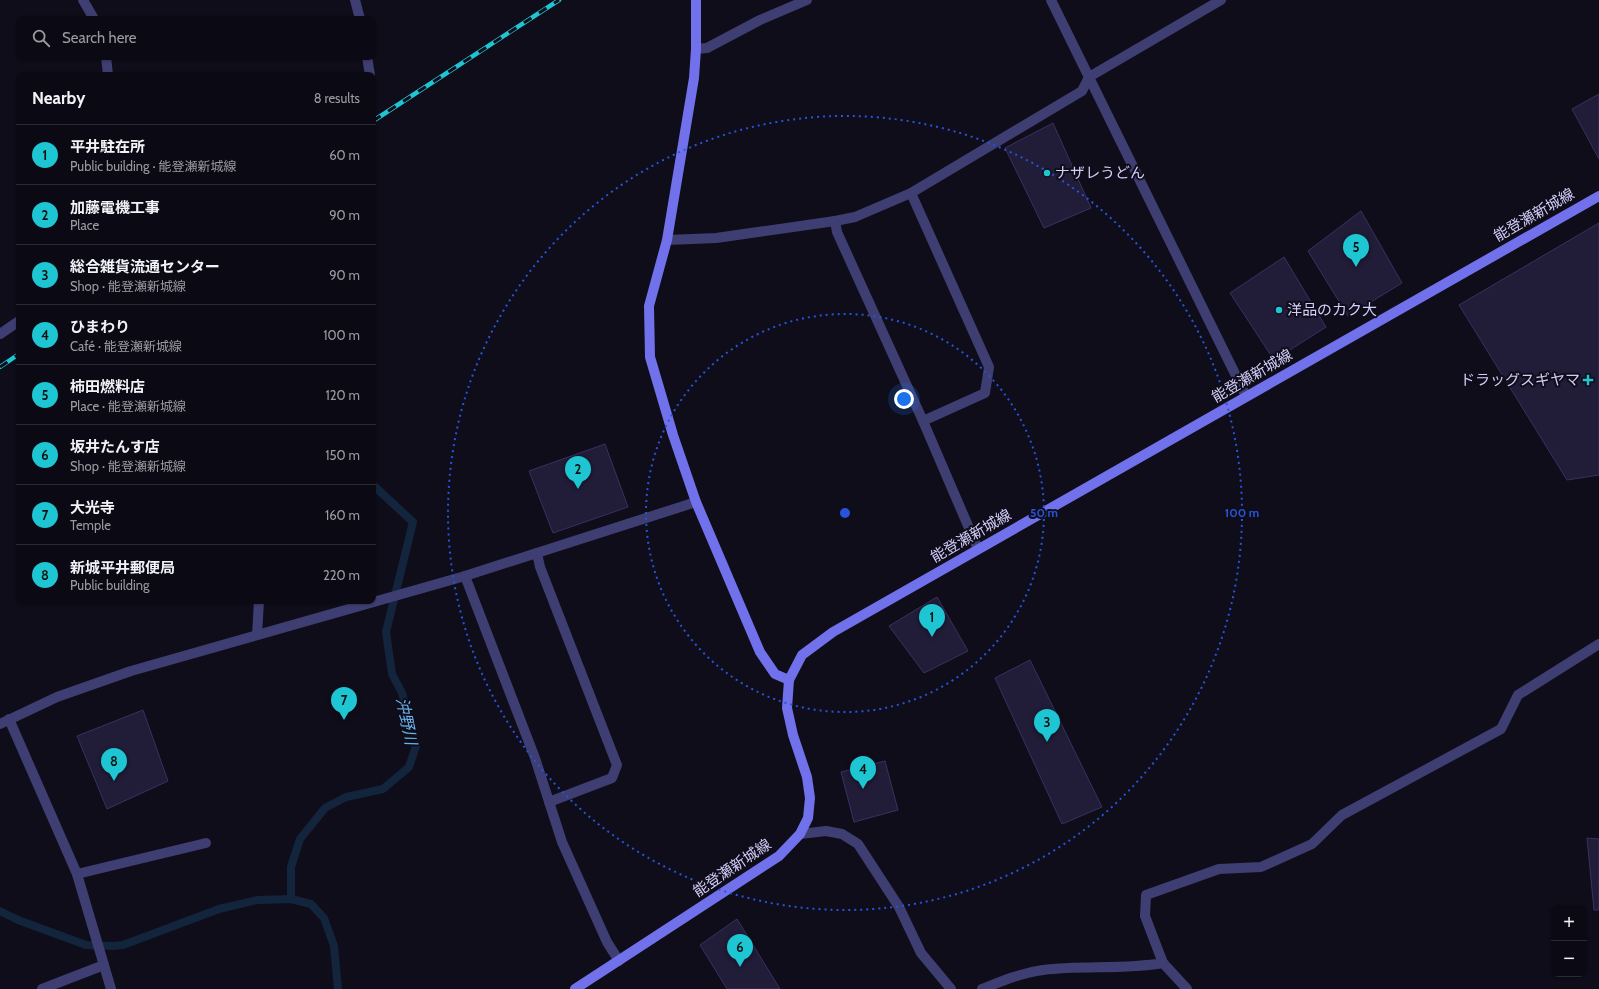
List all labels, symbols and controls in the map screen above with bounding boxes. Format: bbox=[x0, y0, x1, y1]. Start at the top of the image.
search box bbox=[16, 16, 376, 60]
icon: search bbox=[30, 27, 52, 49]
text: Search here bbox=[62, 29, 137, 47]
text: Nearby bbox=[32, 88, 85, 108]
text: 8 results bbox=[314, 90, 360, 106]
text: 平井駐在所 bbox=[70, 138, 145, 156]
text: 1 bbox=[43, 147, 47, 163]
text: 60 m bbox=[329, 147, 360, 163]
text: Public building · 能登瀬新城線 bbox=[70, 158, 236, 174]
place label: ナザレうどん bbox=[1055, 164, 1145, 182]
marker: ナザレうどん bbox=[1042, 168, 1052, 178]
street label: 能登瀬新城線 bbox=[1491, 185, 1577, 245]
text: 加藤電機工事 bbox=[70, 199, 160, 217]
text: 2 bbox=[42, 207, 48, 223]
text: 90 m bbox=[329, 207, 360, 223]
text: Place bbox=[70, 217, 99, 233]
pin: 5 bbox=[1343, 234, 1369, 267]
text: 総合雑貨流通センター bbox=[70, 258, 220, 276]
text: 3 bbox=[41, 267, 49, 283]
text: 90 m bbox=[329, 267, 360, 283]
text: Shop · 能登瀬新城線 bbox=[70, 278, 186, 294]
place label: 洋品のカク大 bbox=[1287, 301, 1377, 319]
marker: 洋品のカク大 bbox=[1274, 305, 1284, 315]
text: ひまわり bbox=[70, 318, 130, 336]
text: 4 bbox=[41, 327, 49, 343]
text: 100 m bbox=[323, 327, 360, 343]
text: Café · 能登瀬新城線 bbox=[70, 338, 182, 354]
street label: 能登瀬新城線 bbox=[1209, 346, 1295, 406]
place label: ドラッグスギヤマ bbox=[1460, 371, 1580, 389]
marker: ドラッグスギヤマ bbox=[1583, 375, 1593, 385]
text: 柿田燃料店 bbox=[70, 378, 145, 396]
text: 5 bbox=[42, 387, 48, 403]
text: 120 m bbox=[326, 387, 360, 403]
your location bbox=[894, 389, 914, 409]
text: Place · 能登瀬新城線 bbox=[70, 398, 186, 414]
text: 坂井たんす店 bbox=[70, 438, 160, 456]
text: 6 bbox=[41, 447, 49, 463]
text: 150 m bbox=[325, 447, 360, 463]
pin: 2 bbox=[565, 456, 591, 489]
text: Shop · 能登瀬新城線 bbox=[70, 458, 186, 474]
text: 大光寺 bbox=[70, 499, 115, 517]
text: 50 m bbox=[1030, 505, 1058, 520]
text: 100 m bbox=[1225, 505, 1259, 520]
centre of rings bbox=[838, 506, 852, 520]
street label: 能登瀬新城線 bbox=[928, 506, 1014, 566]
text: 7 bbox=[42, 507, 48, 523]
text: 160 m bbox=[325, 507, 360, 523]
text: Temple bbox=[70, 517, 111, 533]
text: 新城平井郵便局 bbox=[70, 559, 175, 577]
text: 8 bbox=[41, 567, 49, 583]
text: 220 m bbox=[323, 567, 360, 583]
text: Public building bbox=[70, 577, 150, 593]
pin: 1 bbox=[919, 604, 945, 637]
pin: 7 bbox=[331, 687, 357, 720]
water label: 沖野川 bbox=[392, 696, 421, 749]
pin: 3 bbox=[1034, 709, 1060, 742]
pin: 8 bbox=[101, 748, 127, 781]
pin: 4 bbox=[850, 756, 876, 789]
street label: 能登瀬新城線 bbox=[690, 835, 774, 901]
map controls bbox=[1551, 905, 1587, 977]
button: + bbox=[1551, 905, 1587, 941]
pin: 6 bbox=[727, 934, 753, 967]
button: − bbox=[1551, 941, 1587, 977]

